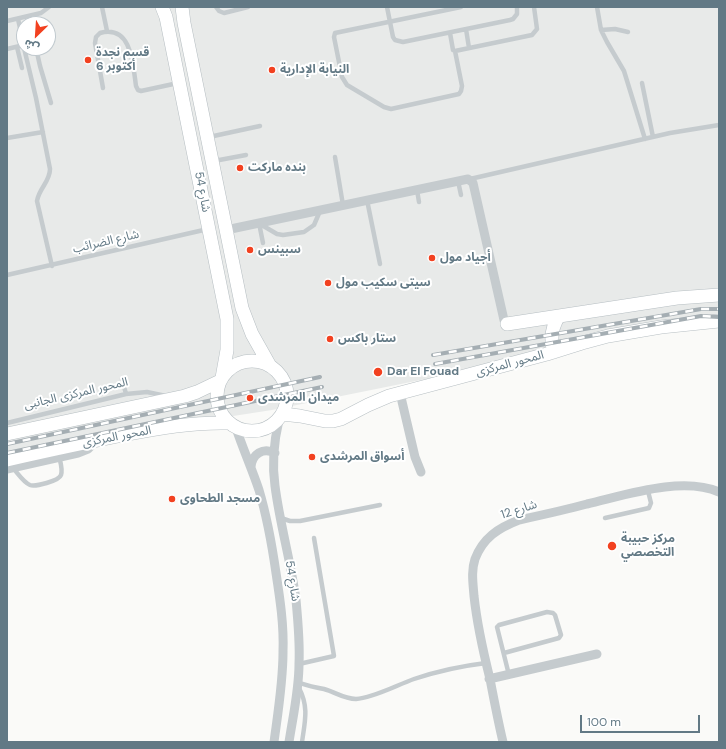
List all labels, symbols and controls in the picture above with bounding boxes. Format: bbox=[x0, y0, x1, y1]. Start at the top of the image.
north arrow bbox=[16, 16, 56, 56]
text: ش bbox=[22, 36, 41, 56]
place label: قسم نجدة 6 أكتوبر bbox=[96, 46, 149, 74]
marker: قسم نجدة 6 أكتوبر bbox=[83, 55, 93, 65]
place label: النيابة الإدارية bbox=[280, 63, 349, 77]
marker: النيابة الإدارية bbox=[267, 65, 277, 75]
place label: بنده ماركت bbox=[248, 161, 306, 175]
marker: بنده ماركت bbox=[235, 163, 245, 173]
street label: شارع 54 bbox=[191, 170, 213, 214]
street label: شارع الضرائب bbox=[71, 227, 141, 257]
place label: سبينس bbox=[258, 243, 301, 257]
marker: سبينس bbox=[245, 245, 255, 255]
place label: أجياد مول bbox=[440, 251, 491, 265]
marker: أجياد مول bbox=[427, 253, 437, 263]
place label: سيتى سكيب مول bbox=[336, 276, 431, 290]
marker: سيتى سكيب مول bbox=[323, 278, 333, 288]
place label: ستار باكس bbox=[338, 332, 396, 346]
marker: ستار باكس bbox=[325, 334, 335, 344]
street label: المحور المركزى bbox=[474, 348, 546, 380]
place label: Dar El Fouad bbox=[387, 365, 459, 379]
marker: Dar El Fouad bbox=[372, 366, 384, 378]
street label: المحور المركزى الجانبى bbox=[23, 375, 129, 413]
place label: ميدان المرشدى bbox=[258, 391, 339, 405]
marker: ميدان المرشدى bbox=[245, 393, 255, 403]
street label: المحور المركزى bbox=[81, 423, 153, 451]
place label: أسواق المرشدى bbox=[320, 450, 404, 464]
marker: أسواق المرشدى bbox=[307, 452, 317, 462]
place label: مسجد الطحاوى bbox=[180, 492, 260, 506]
marker: مسجد الطحاوى bbox=[167, 494, 177, 504]
street label: شارع 12 bbox=[499, 497, 539, 523]
place label: مركز حبيبة التخصصي bbox=[621, 532, 675, 560]
marker: مركز حبيبة التخصصي bbox=[606, 540, 618, 552]
street label: شارع 54 bbox=[282, 560, 302, 602]
scale bar bbox=[582, 707, 702, 733]
text: 100 m bbox=[587, 714, 621, 730]

